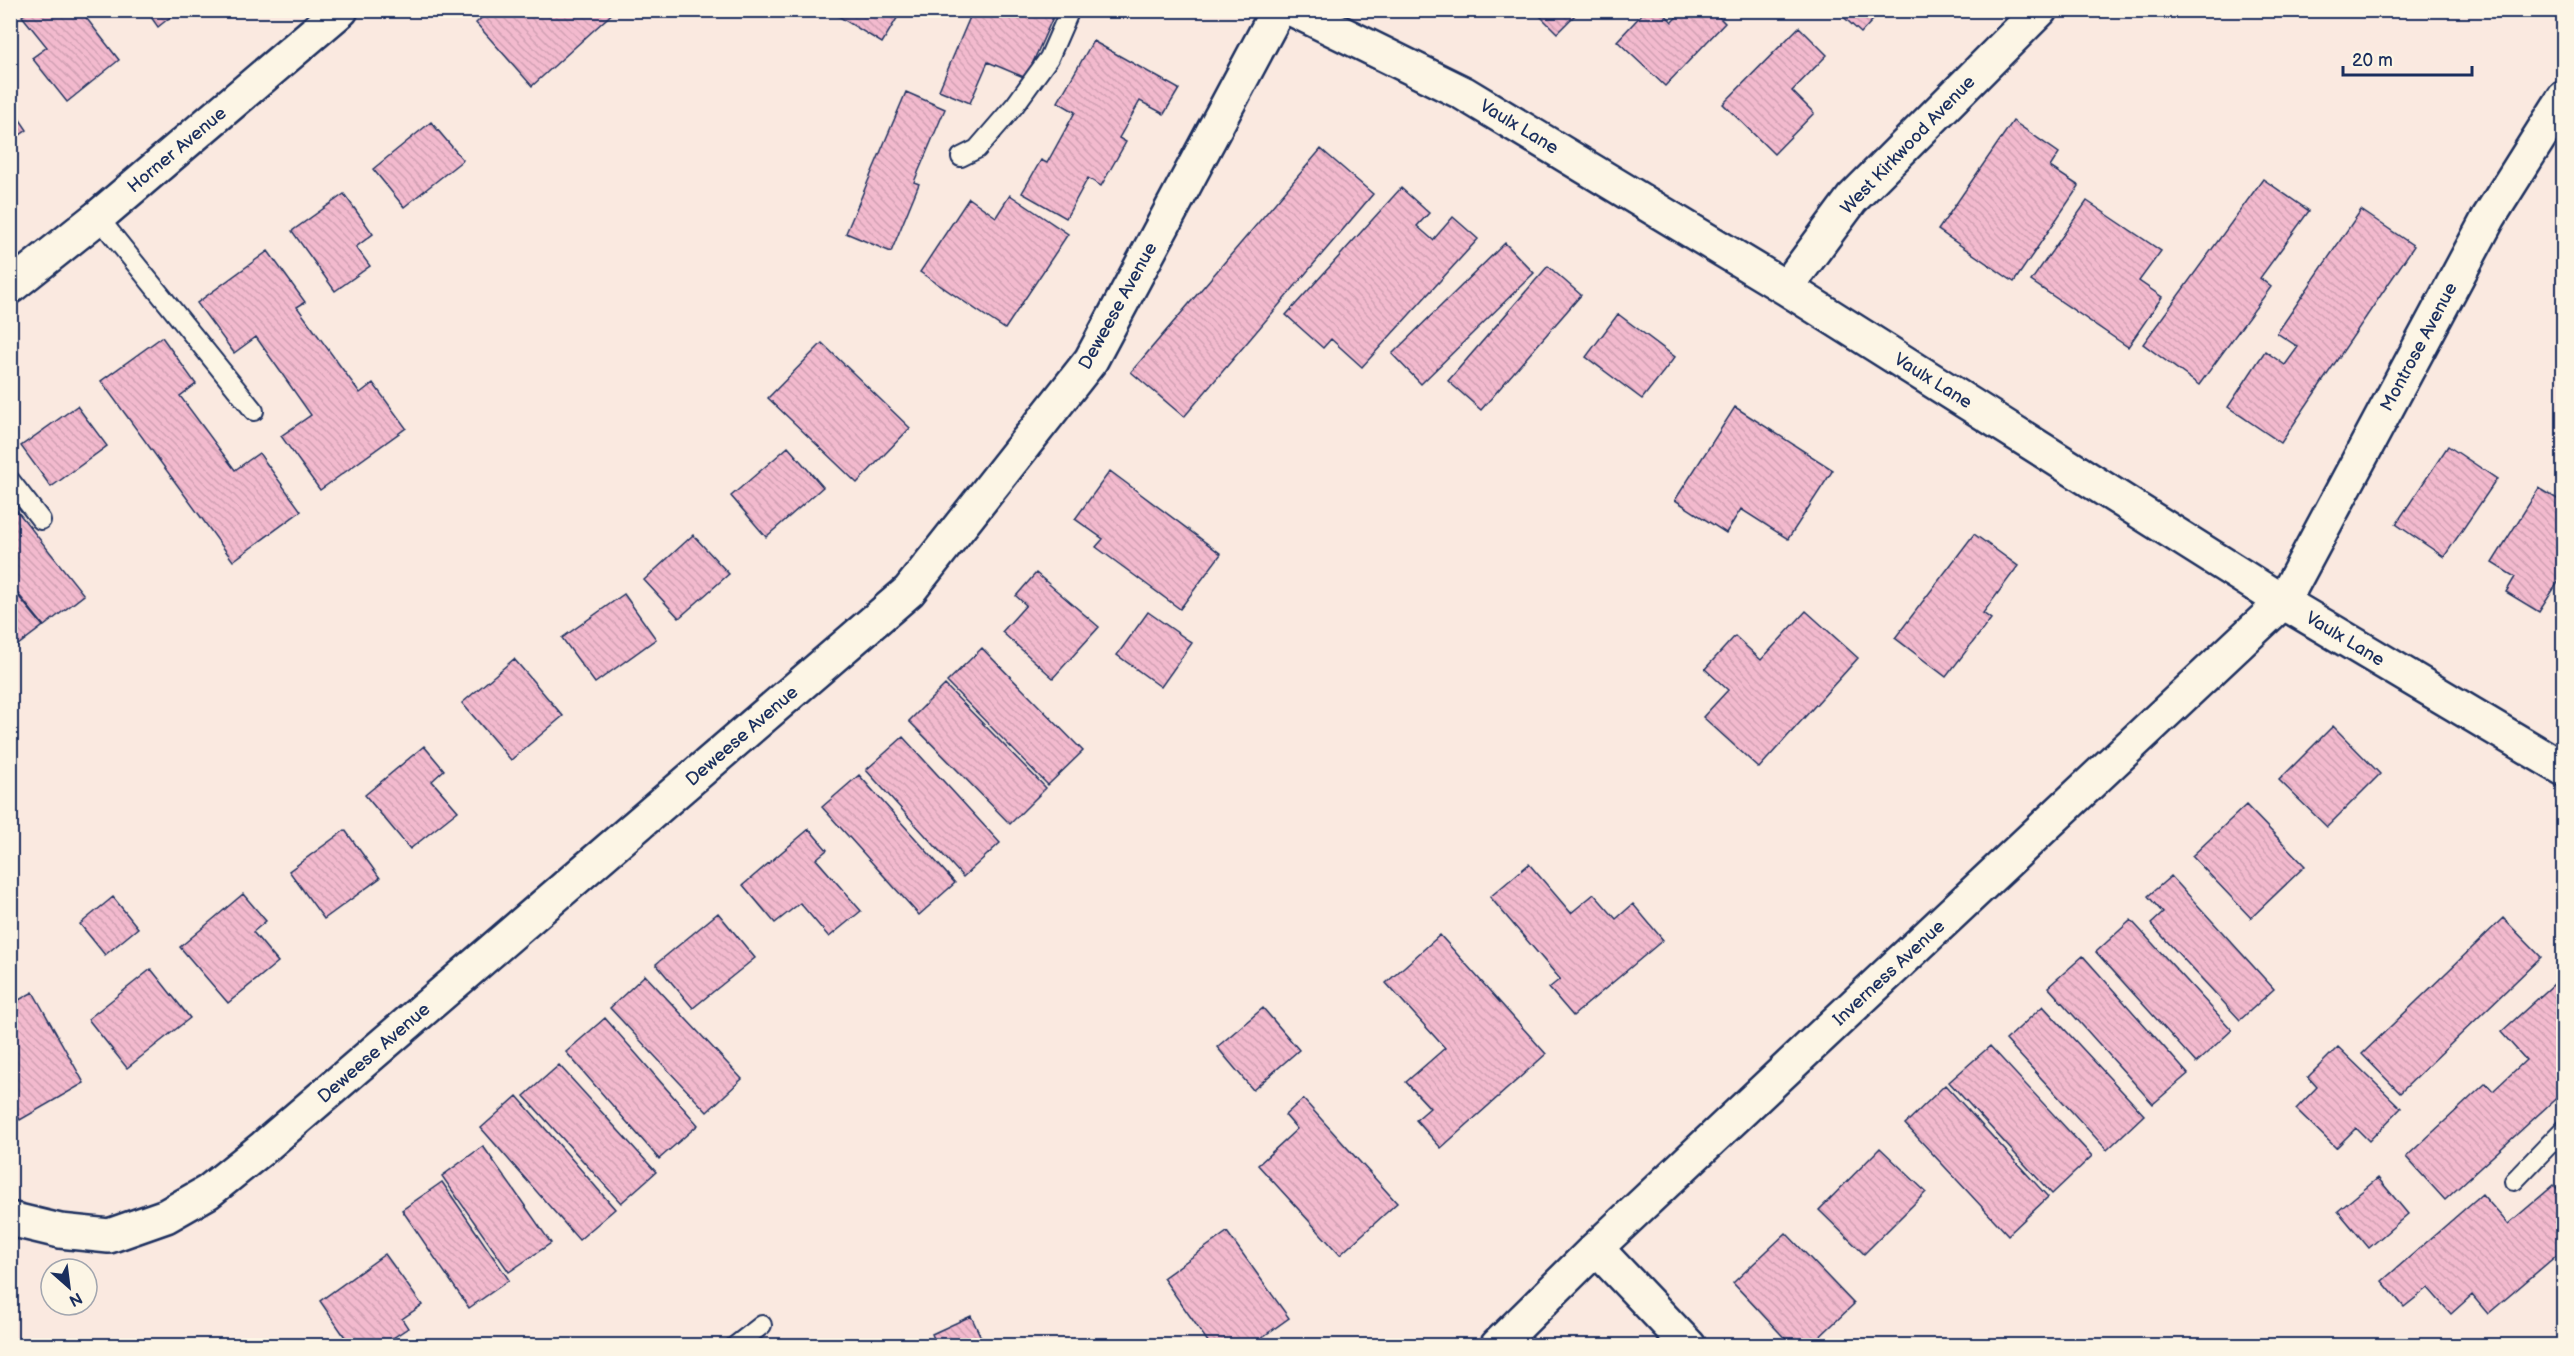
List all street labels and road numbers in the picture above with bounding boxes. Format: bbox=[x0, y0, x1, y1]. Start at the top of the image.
street label: West Kirkwood Avenue bbox=[1836, 71, 1980, 219]
street label: Vaulx Lane bbox=[1476, 95, 1562, 159]
street label: Horner Avenue bbox=[123, 102, 231, 197]
street label: Deweese Avenue bbox=[1074, 239, 1162, 373]
street label: Montrose Avenue bbox=[2376, 279, 2462, 415]
street label: Vaulx Lane bbox=[1890, 349, 1976, 413]
street label: Vaulx Lane bbox=[2302, 607, 2388, 671]
street label: Deweese Avenue bbox=[682, 681, 803, 790]
street label: Inverness Avenue bbox=[1829, 916, 1950, 1030]
street label: Deweese Avenue bbox=[314, 998, 435, 1107]

